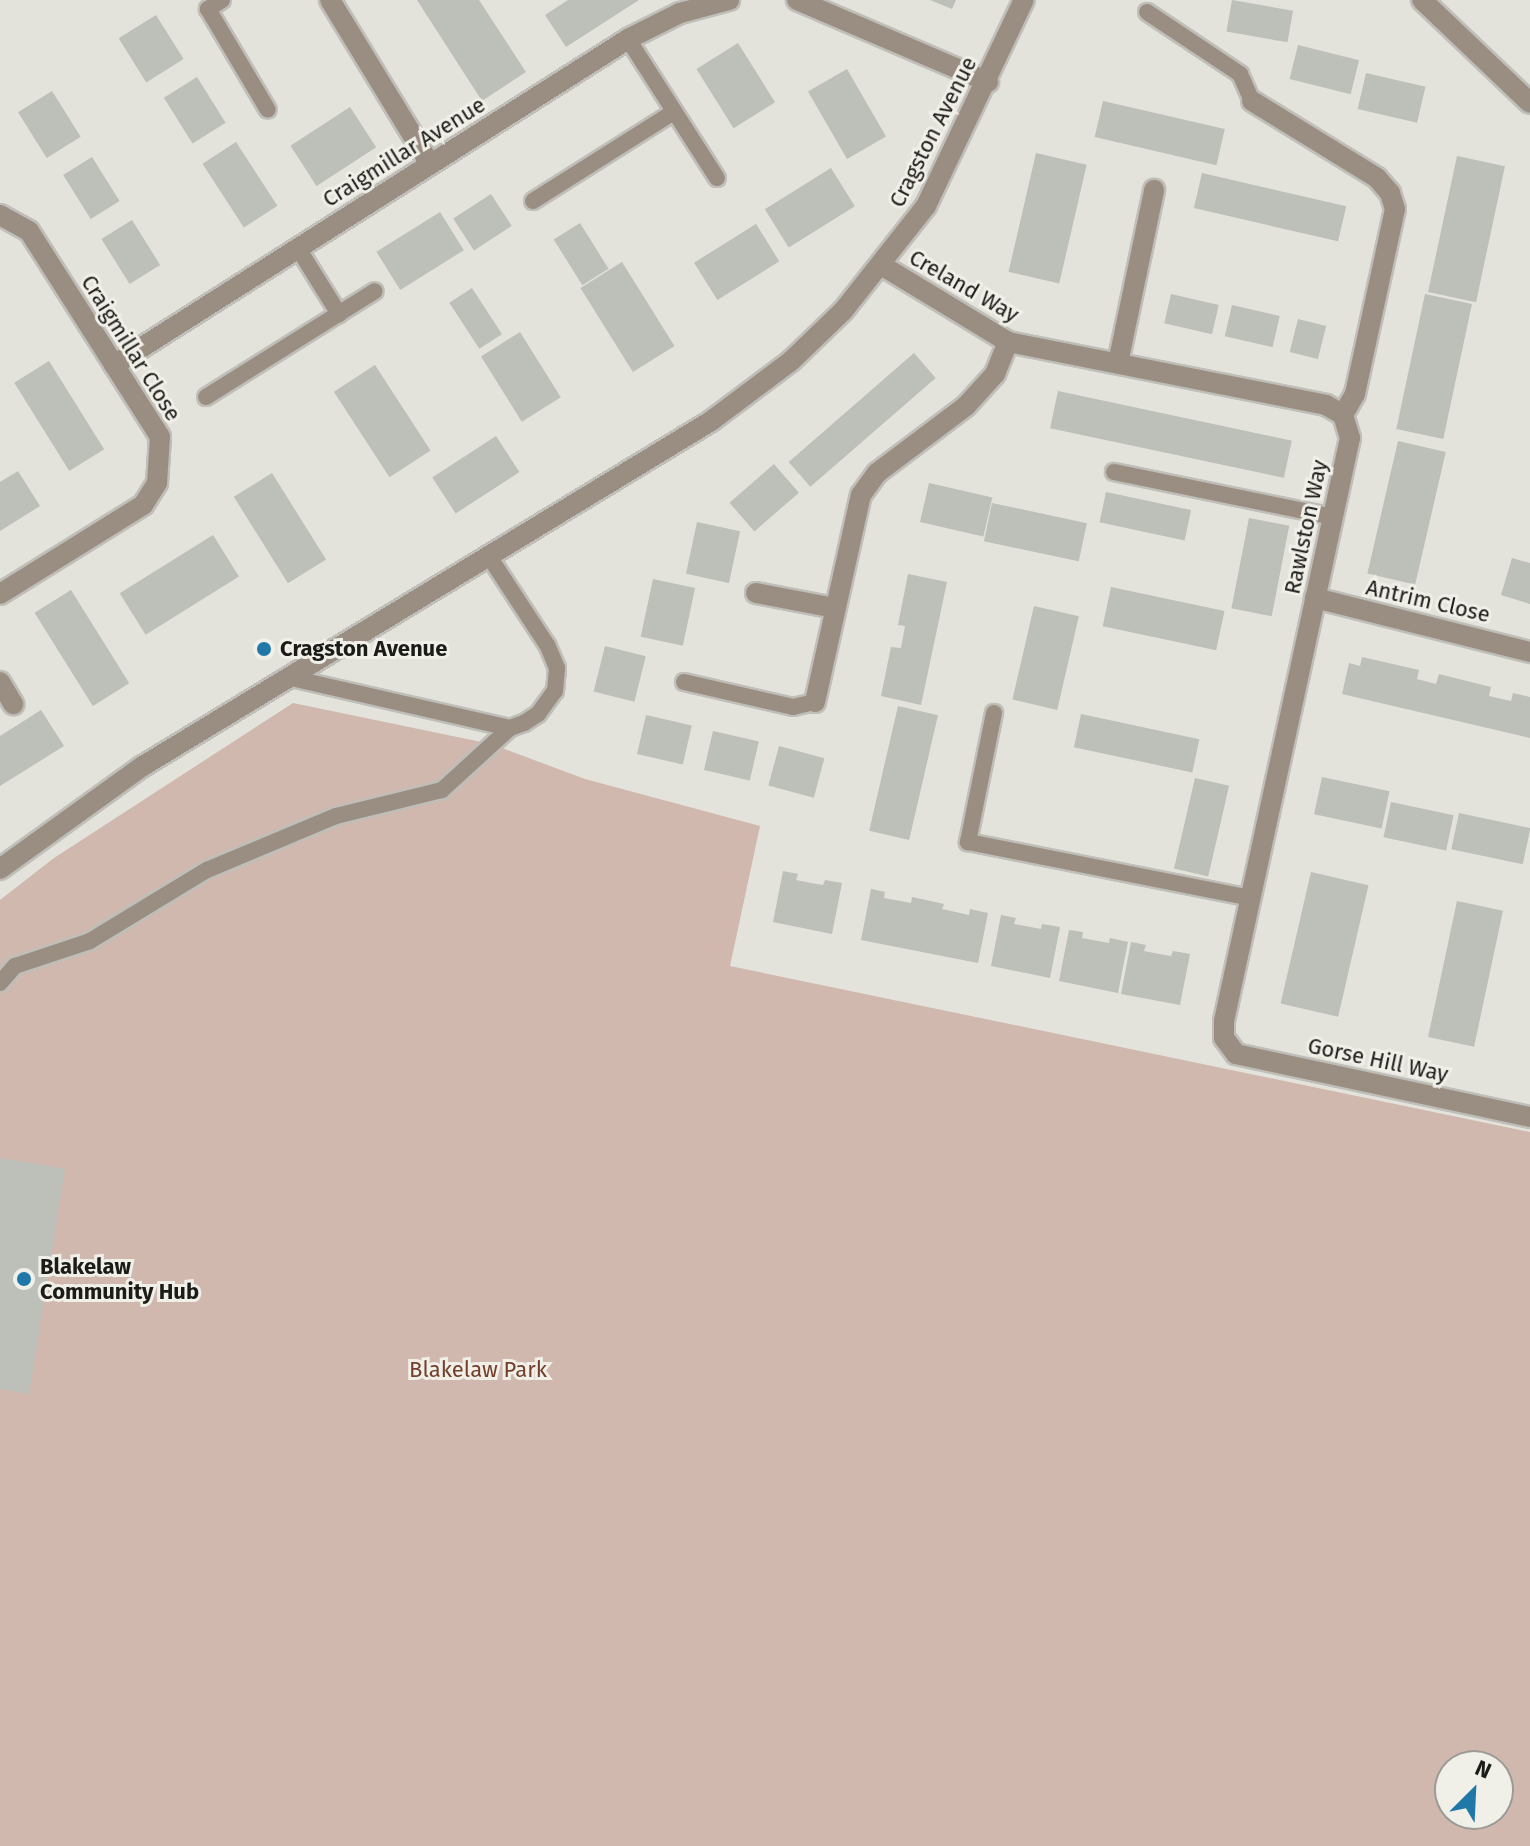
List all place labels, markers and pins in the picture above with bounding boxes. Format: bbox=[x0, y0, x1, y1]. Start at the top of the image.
place label: Cragston Avenue bbox=[280, 636, 447, 662]
marker: Cragston Avenue bbox=[255, 640, 273, 658]
place label: Blakelaw Community Hub bbox=[40, 1253, 199, 1304]
marker: Blakelaw Community Hub bbox=[15, 1270, 33, 1288]

